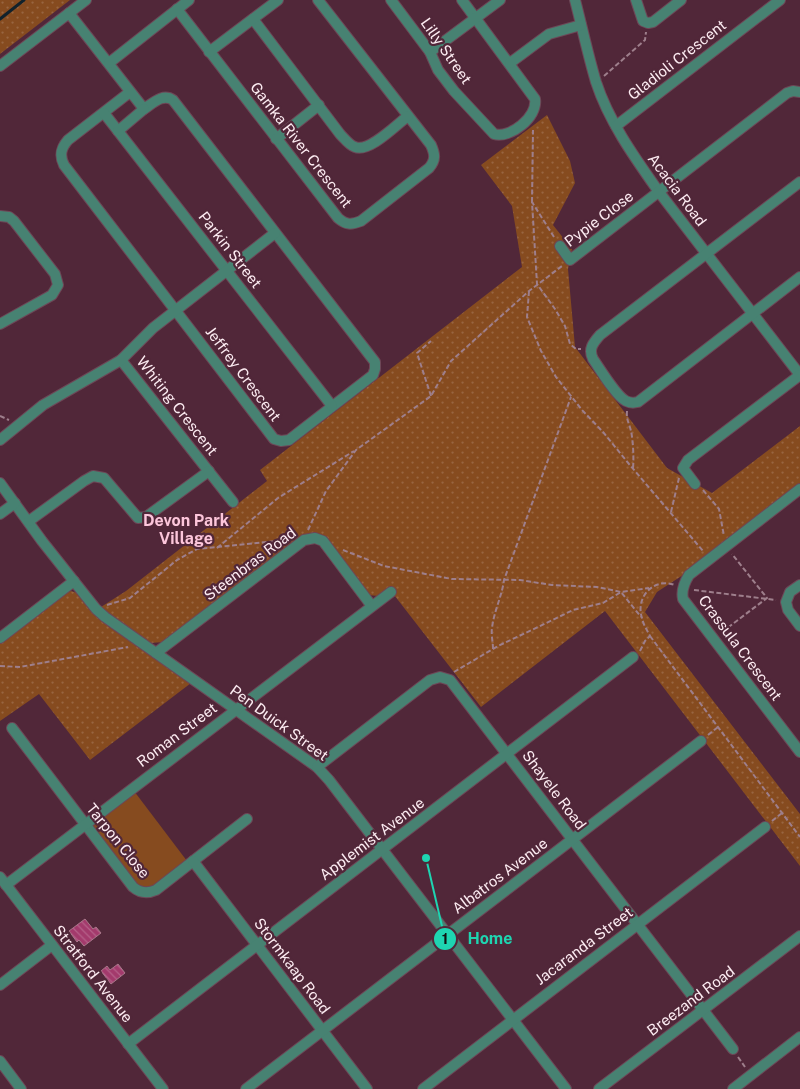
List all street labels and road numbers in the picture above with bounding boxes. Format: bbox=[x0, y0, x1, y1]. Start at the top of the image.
street label: Lilly Street bbox=[418, 15, 475, 87]
street label: Gladioli Crescent bbox=[624, 16, 729, 103]
street label: Gamka River Crescent bbox=[247, 79, 356, 211]
street label: Acacia Road bbox=[645, 150, 710, 229]
street label: Pypie Close bbox=[561, 187, 636, 250]
street label: Parkin Street bbox=[195, 208, 265, 291]
street label: Jeffrey Crescent bbox=[202, 323, 285, 425]
street label: Whiting Crescent bbox=[134, 353, 221, 459]
street label: Steenbras Road bbox=[200, 524, 299, 604]
street label: Crassula Crescent bbox=[695, 592, 786, 704]
street label: Pen Duick Street bbox=[227, 681, 332, 764]
street label: Roman Street bbox=[133, 699, 220, 770]
street label: Shayele Road bbox=[519, 747, 590, 833]
street label: Applemist Avenue bbox=[316, 794, 427, 883]
street label: Tarpon Close bbox=[83, 800, 154, 881]
street label: Albatros Avenue bbox=[449, 834, 551, 917]
street label: Jacaranda Street bbox=[532, 903, 636, 988]
street label: Stormkaap Road bbox=[251, 914, 334, 1017]
street label: Stratford Avenue bbox=[50, 922, 137, 1026]
street label: Breezand Road bbox=[644, 962, 738, 1039]

